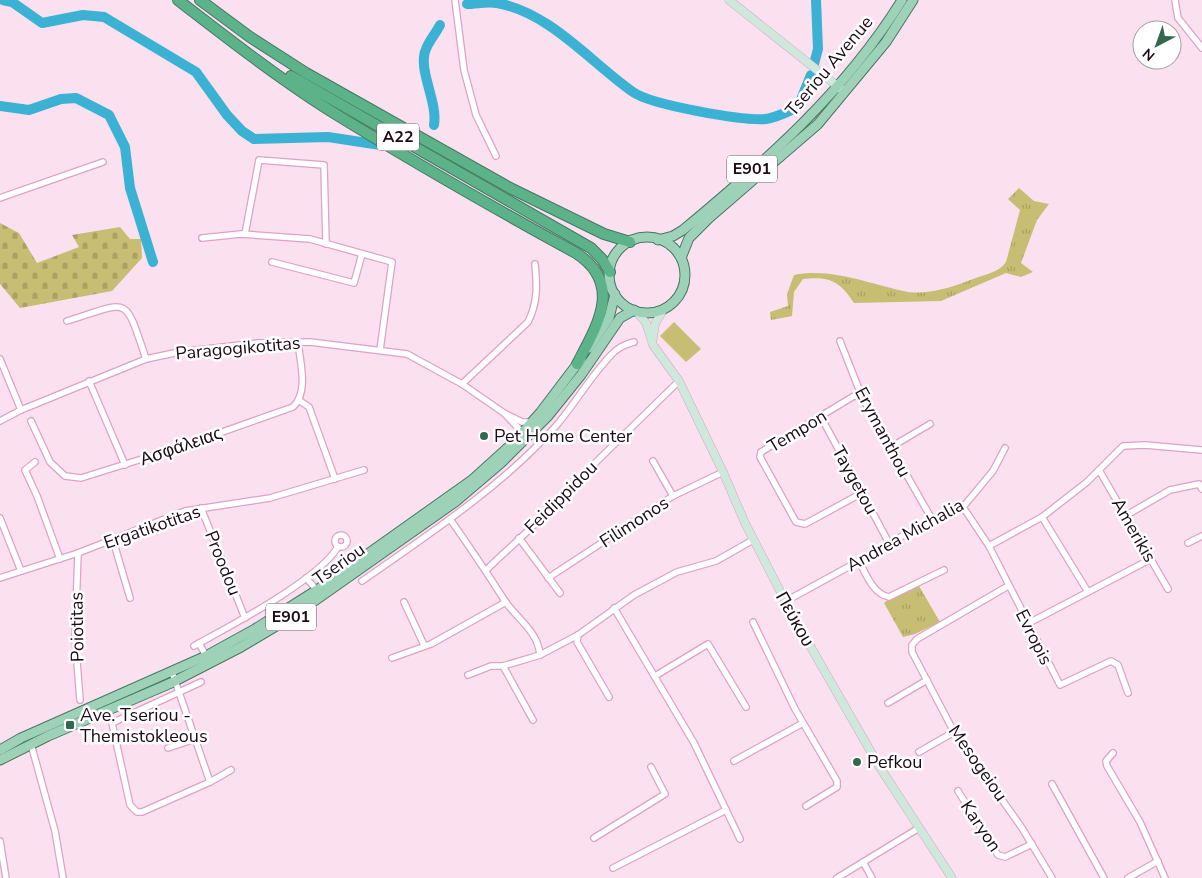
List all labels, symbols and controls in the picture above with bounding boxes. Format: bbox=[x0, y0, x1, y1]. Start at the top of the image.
street label: Tseriou Avenue bbox=[780, 11, 878, 121]
north arrow bbox=[1132, 20, 1182, 70]
text: N bbox=[1139, 44, 1159, 65]
road number: A22 bbox=[377, 124, 419, 150]
road number: E901 bbox=[727, 156, 777, 182]
street label: Paragogikotitas bbox=[175, 331, 301, 365]
street label: Erymanthou bbox=[849, 383, 917, 481]
street label: Tempon bbox=[763, 404, 831, 458]
street label: Ασφάλειας bbox=[137, 421, 226, 471]
place label: Pet Home Center bbox=[494, 424, 633, 448]
marker: Pet Home Center bbox=[478, 430, 490, 442]
street label: Taygetou bbox=[826, 442, 884, 518]
street label: Feidippidou bbox=[519, 455, 603, 539]
street label: Filimonos bbox=[595, 491, 673, 553]
street label: Andrea Michalia bbox=[842, 493, 968, 577]
street label: Amerikis bbox=[1106, 493, 1162, 567]
street label: Ergatikotitas bbox=[100, 499, 204, 555]
street label: Proodou bbox=[199, 527, 247, 599]
street label: Tseriou bbox=[308, 537, 370, 591]
street label: Πεύκου bbox=[770, 587, 820, 651]
street label: Poiotitas bbox=[64, 592, 90, 662]
road number: E901 bbox=[266, 604, 316, 630]
street label: Evropis bbox=[1010, 605, 1058, 669]
place label: Ave. Tseriou - Themistokleous bbox=[80, 703, 208, 748]
marker: Ave. Tseriou - Themistokleous bbox=[64, 719, 76, 731]
street label: Mesogeiou bbox=[943, 720, 1013, 806]
place label: Pefkou bbox=[867, 750, 922, 774]
marker: Pefkou bbox=[851, 756, 863, 768]
street label: Karyon bbox=[955, 796, 1007, 856]

